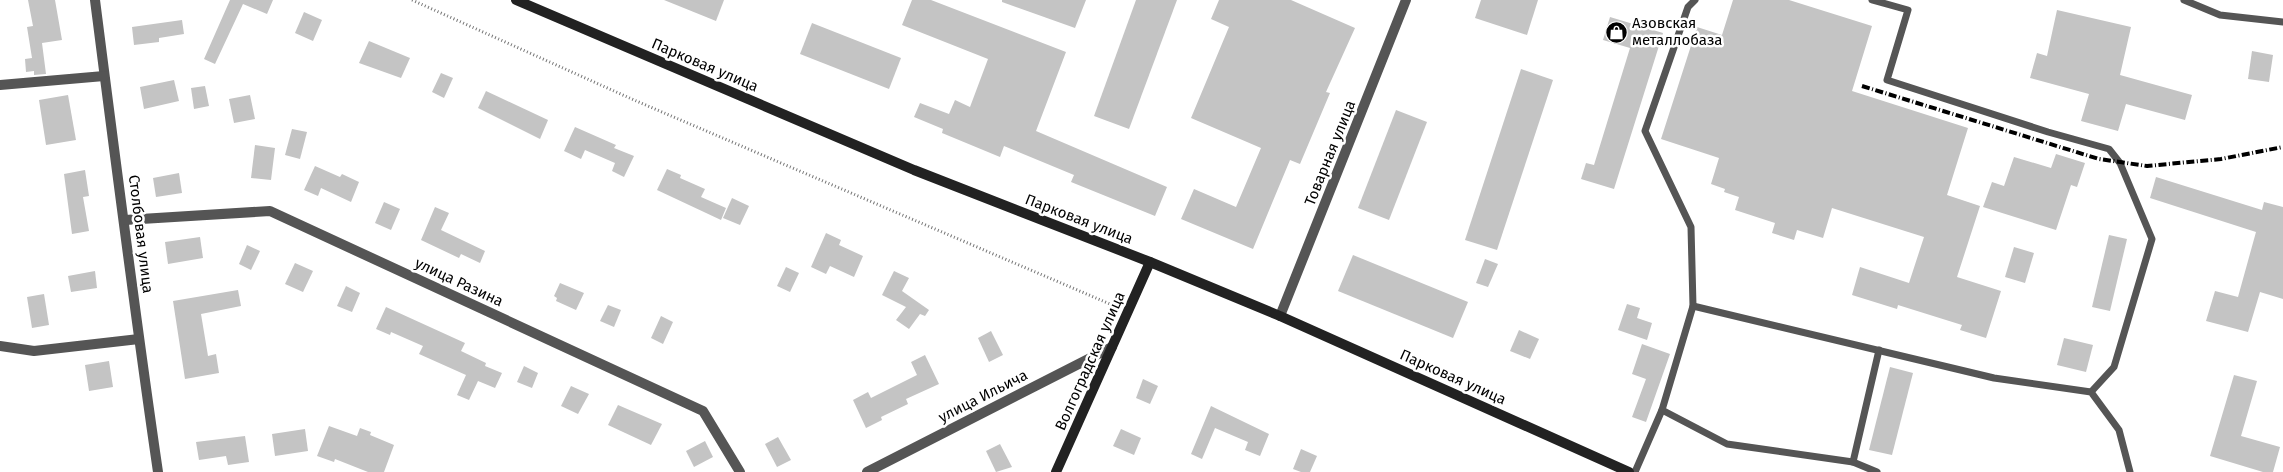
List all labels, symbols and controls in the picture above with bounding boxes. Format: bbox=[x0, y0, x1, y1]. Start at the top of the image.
place label: Азовская металлобаза bbox=[1632, 14, 1722, 49]
shop icon: Азовская металлобаза bbox=[1604, 20, 1628, 44]
street label: Парковая улица bbox=[649, 34, 761, 96]
street label: Товарная улица bbox=[1301, 98, 1359, 208]
street label: Столбовая улица bbox=[125, 174, 157, 294]
street label: Парковая улица bbox=[1023, 190, 1135, 248]
street label: улица Разина bbox=[412, 254, 506, 310]
street label: Волгоградская улица bbox=[1051, 289, 1129, 433]
street label: Парковая улица bbox=[1397, 346, 1509, 408]
street label: улица Ильича bbox=[935, 366, 1031, 426]

